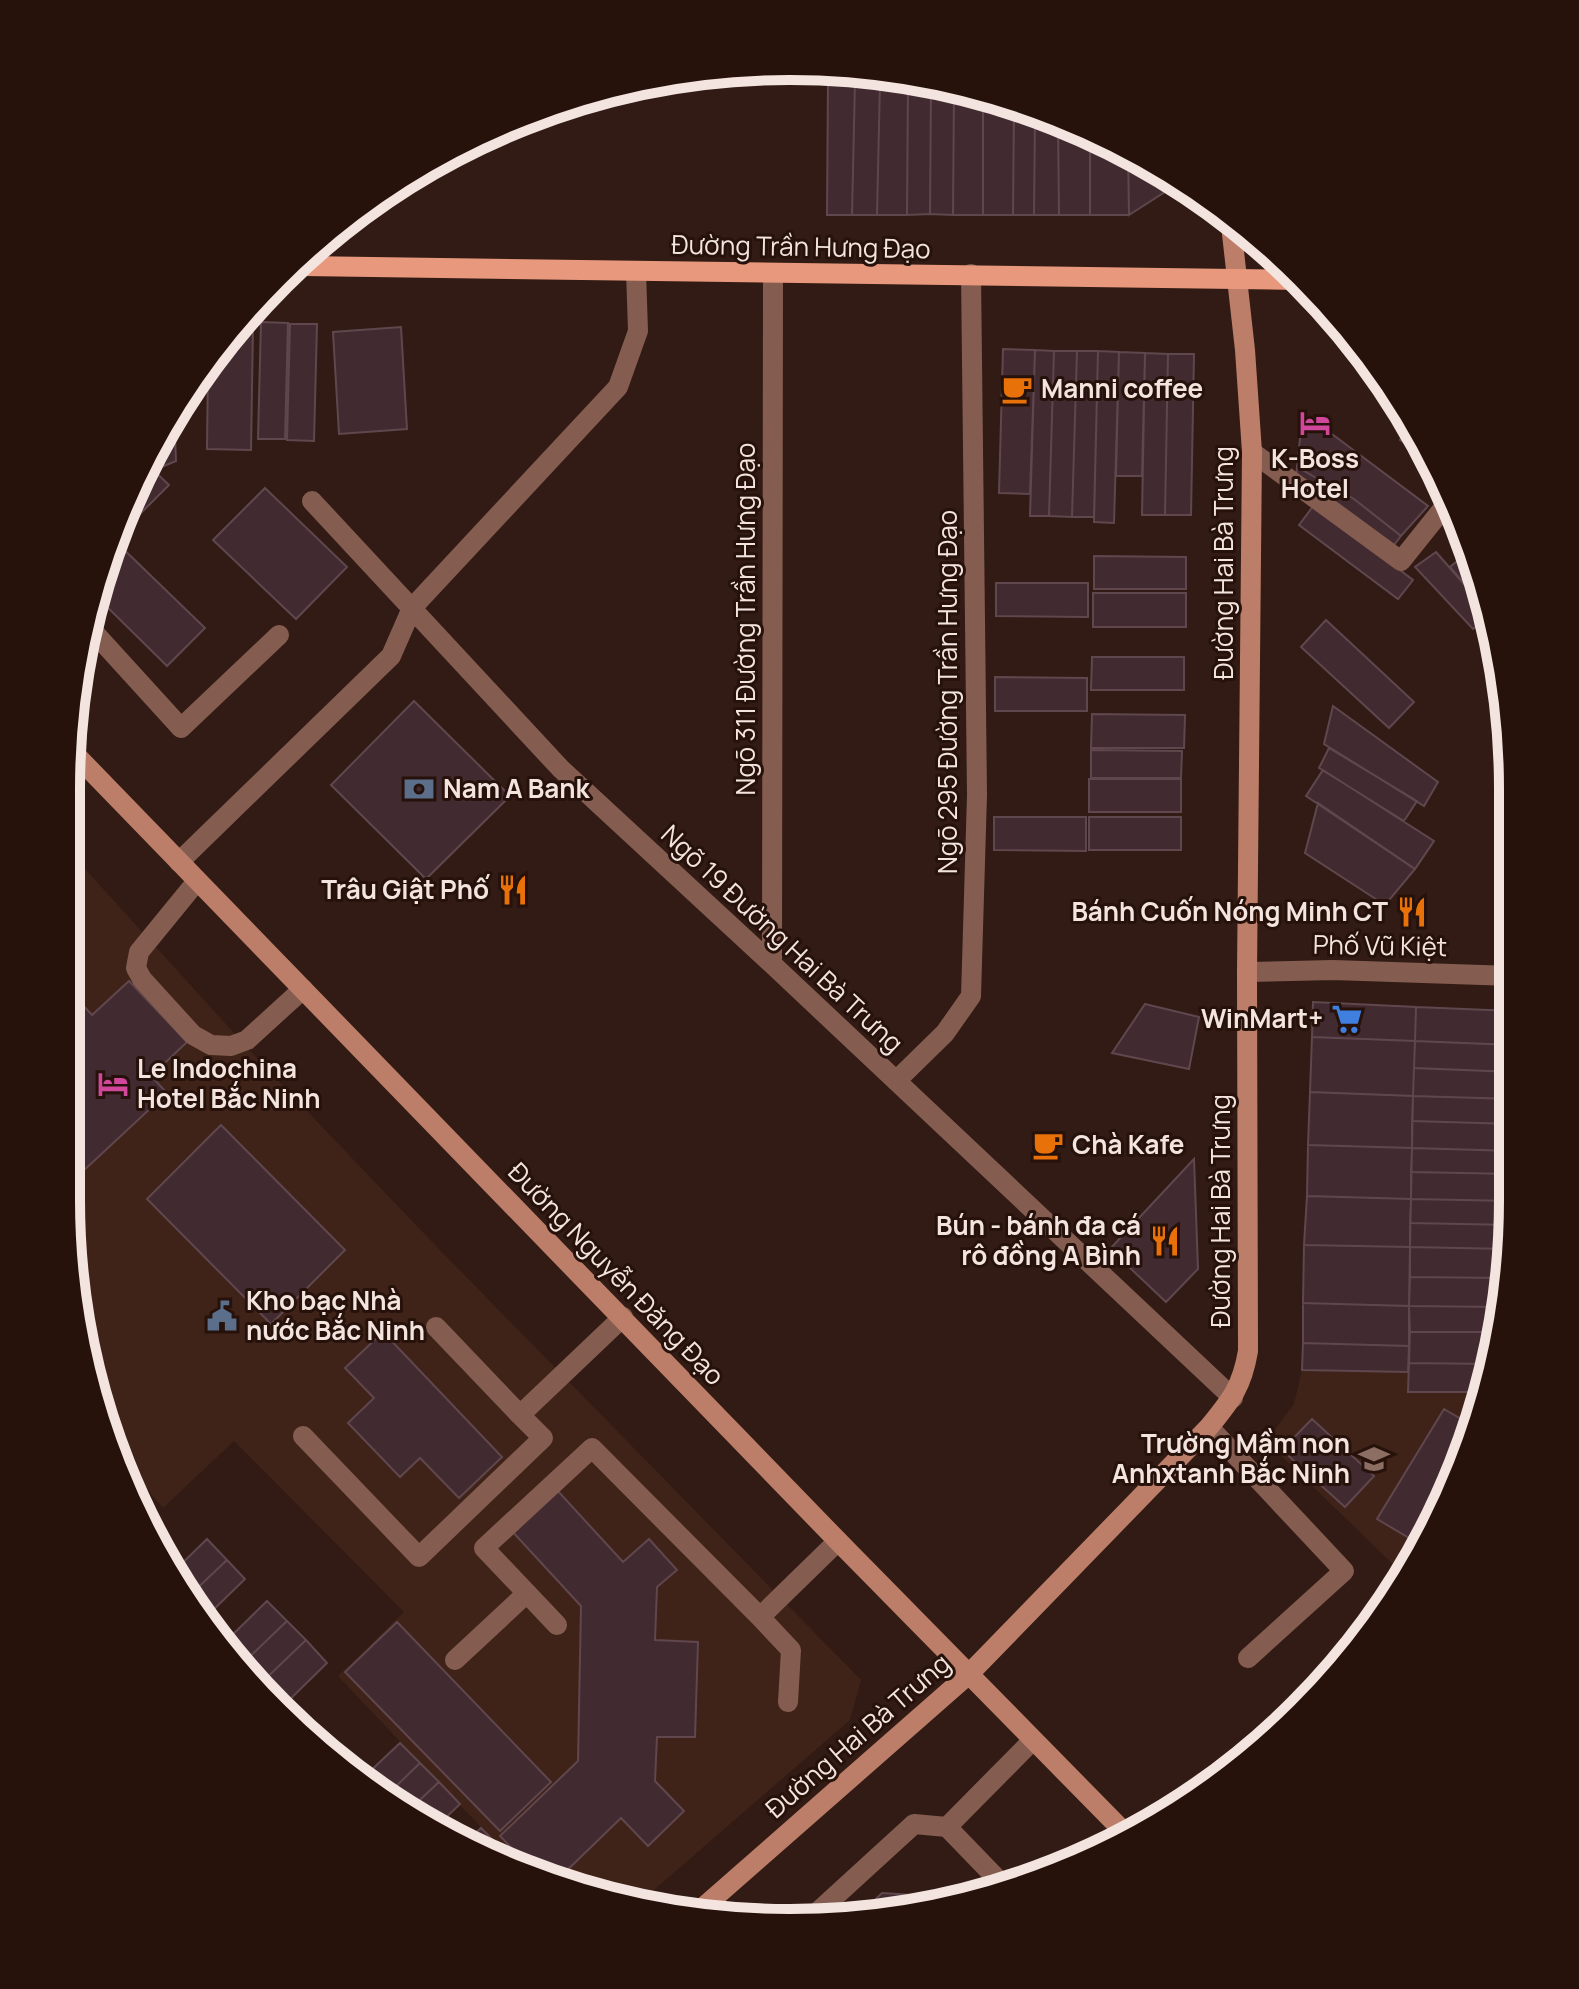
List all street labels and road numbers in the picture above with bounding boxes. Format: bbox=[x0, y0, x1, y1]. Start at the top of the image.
street label: Đường Trần Hưng Đạo bbox=[671, 226, 931, 266]
street label: Ngõ 311 Đường Trần Hưng Đạo bbox=[727, 443, 763, 795]
street label: Đường Hai Bà Trưng bbox=[1205, 446, 1241, 680]
street label: Ngõ 295 Đường Trần Hưng Đạo bbox=[929, 510, 965, 874]
street label: Ngõ 19 Đường Hai Bà Trưng bbox=[654, 816, 912, 1060]
street label: Phố Vũ Kiệt bbox=[1313, 926, 1448, 964]
street label: Đường Hai Bà Trưng bbox=[1202, 1094, 1238, 1328]
street label: Đường Nguyễn Đăng Đạo bbox=[501, 1154, 733, 1393]
street label: Đường Hai Bà Trưng bbox=[757, 1645, 957, 1825]

